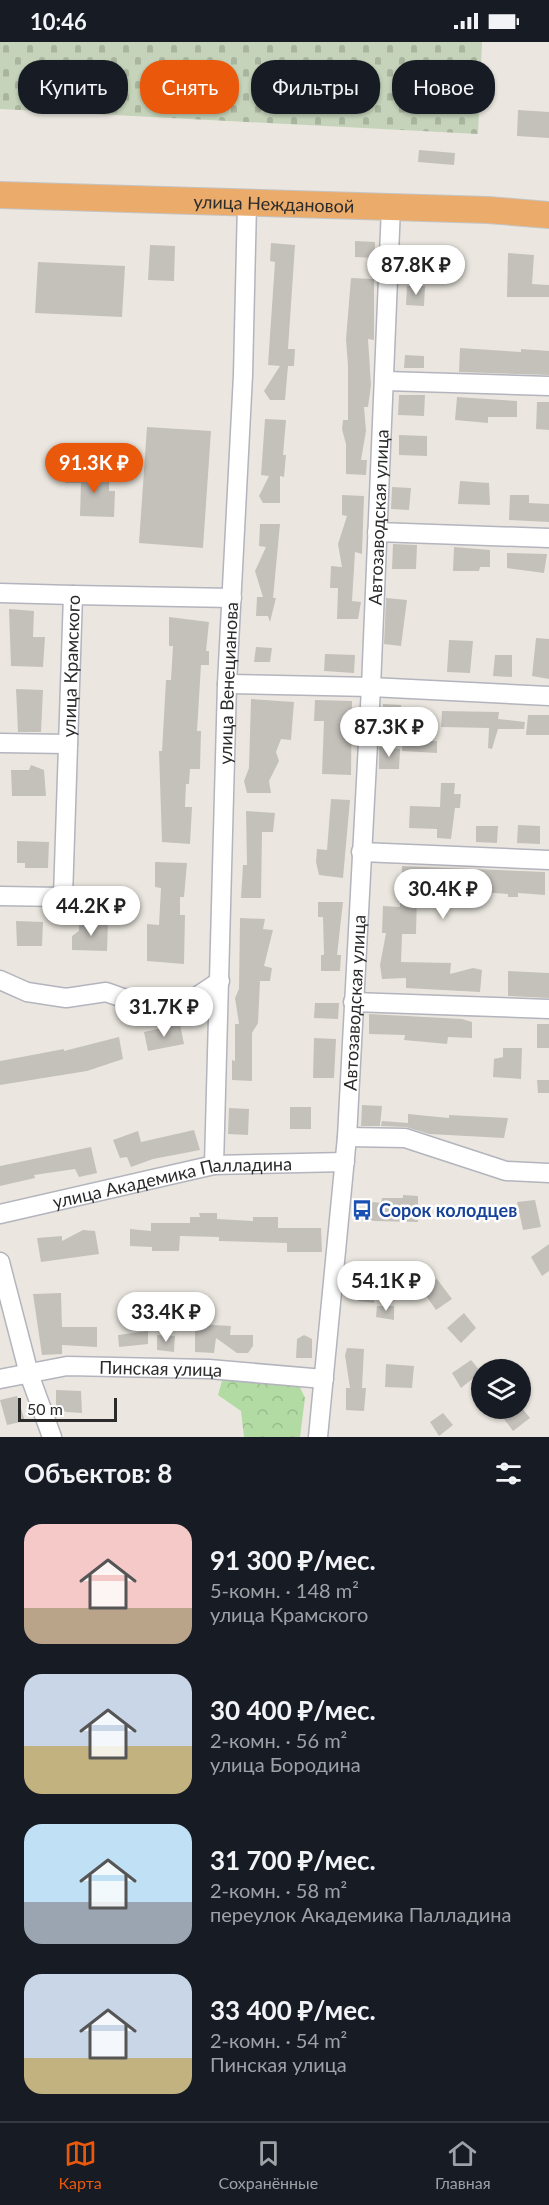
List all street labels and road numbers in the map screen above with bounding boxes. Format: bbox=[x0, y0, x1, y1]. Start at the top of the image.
street label: улица Неждановой bbox=[193, 190, 355, 217]
street label: Автозаводская улица bbox=[363, 429, 393, 606]
street label: улица Крамского bbox=[57, 595, 84, 738]
street label: улица Венецианова bbox=[214, 601, 242, 765]
street label: Автозаводская улица bbox=[338, 914, 370, 1091]
street label: улица Академика Палладина bbox=[51, 1152, 292, 1213]
street label: Пинская улица bbox=[99, 1356, 223, 1381]

